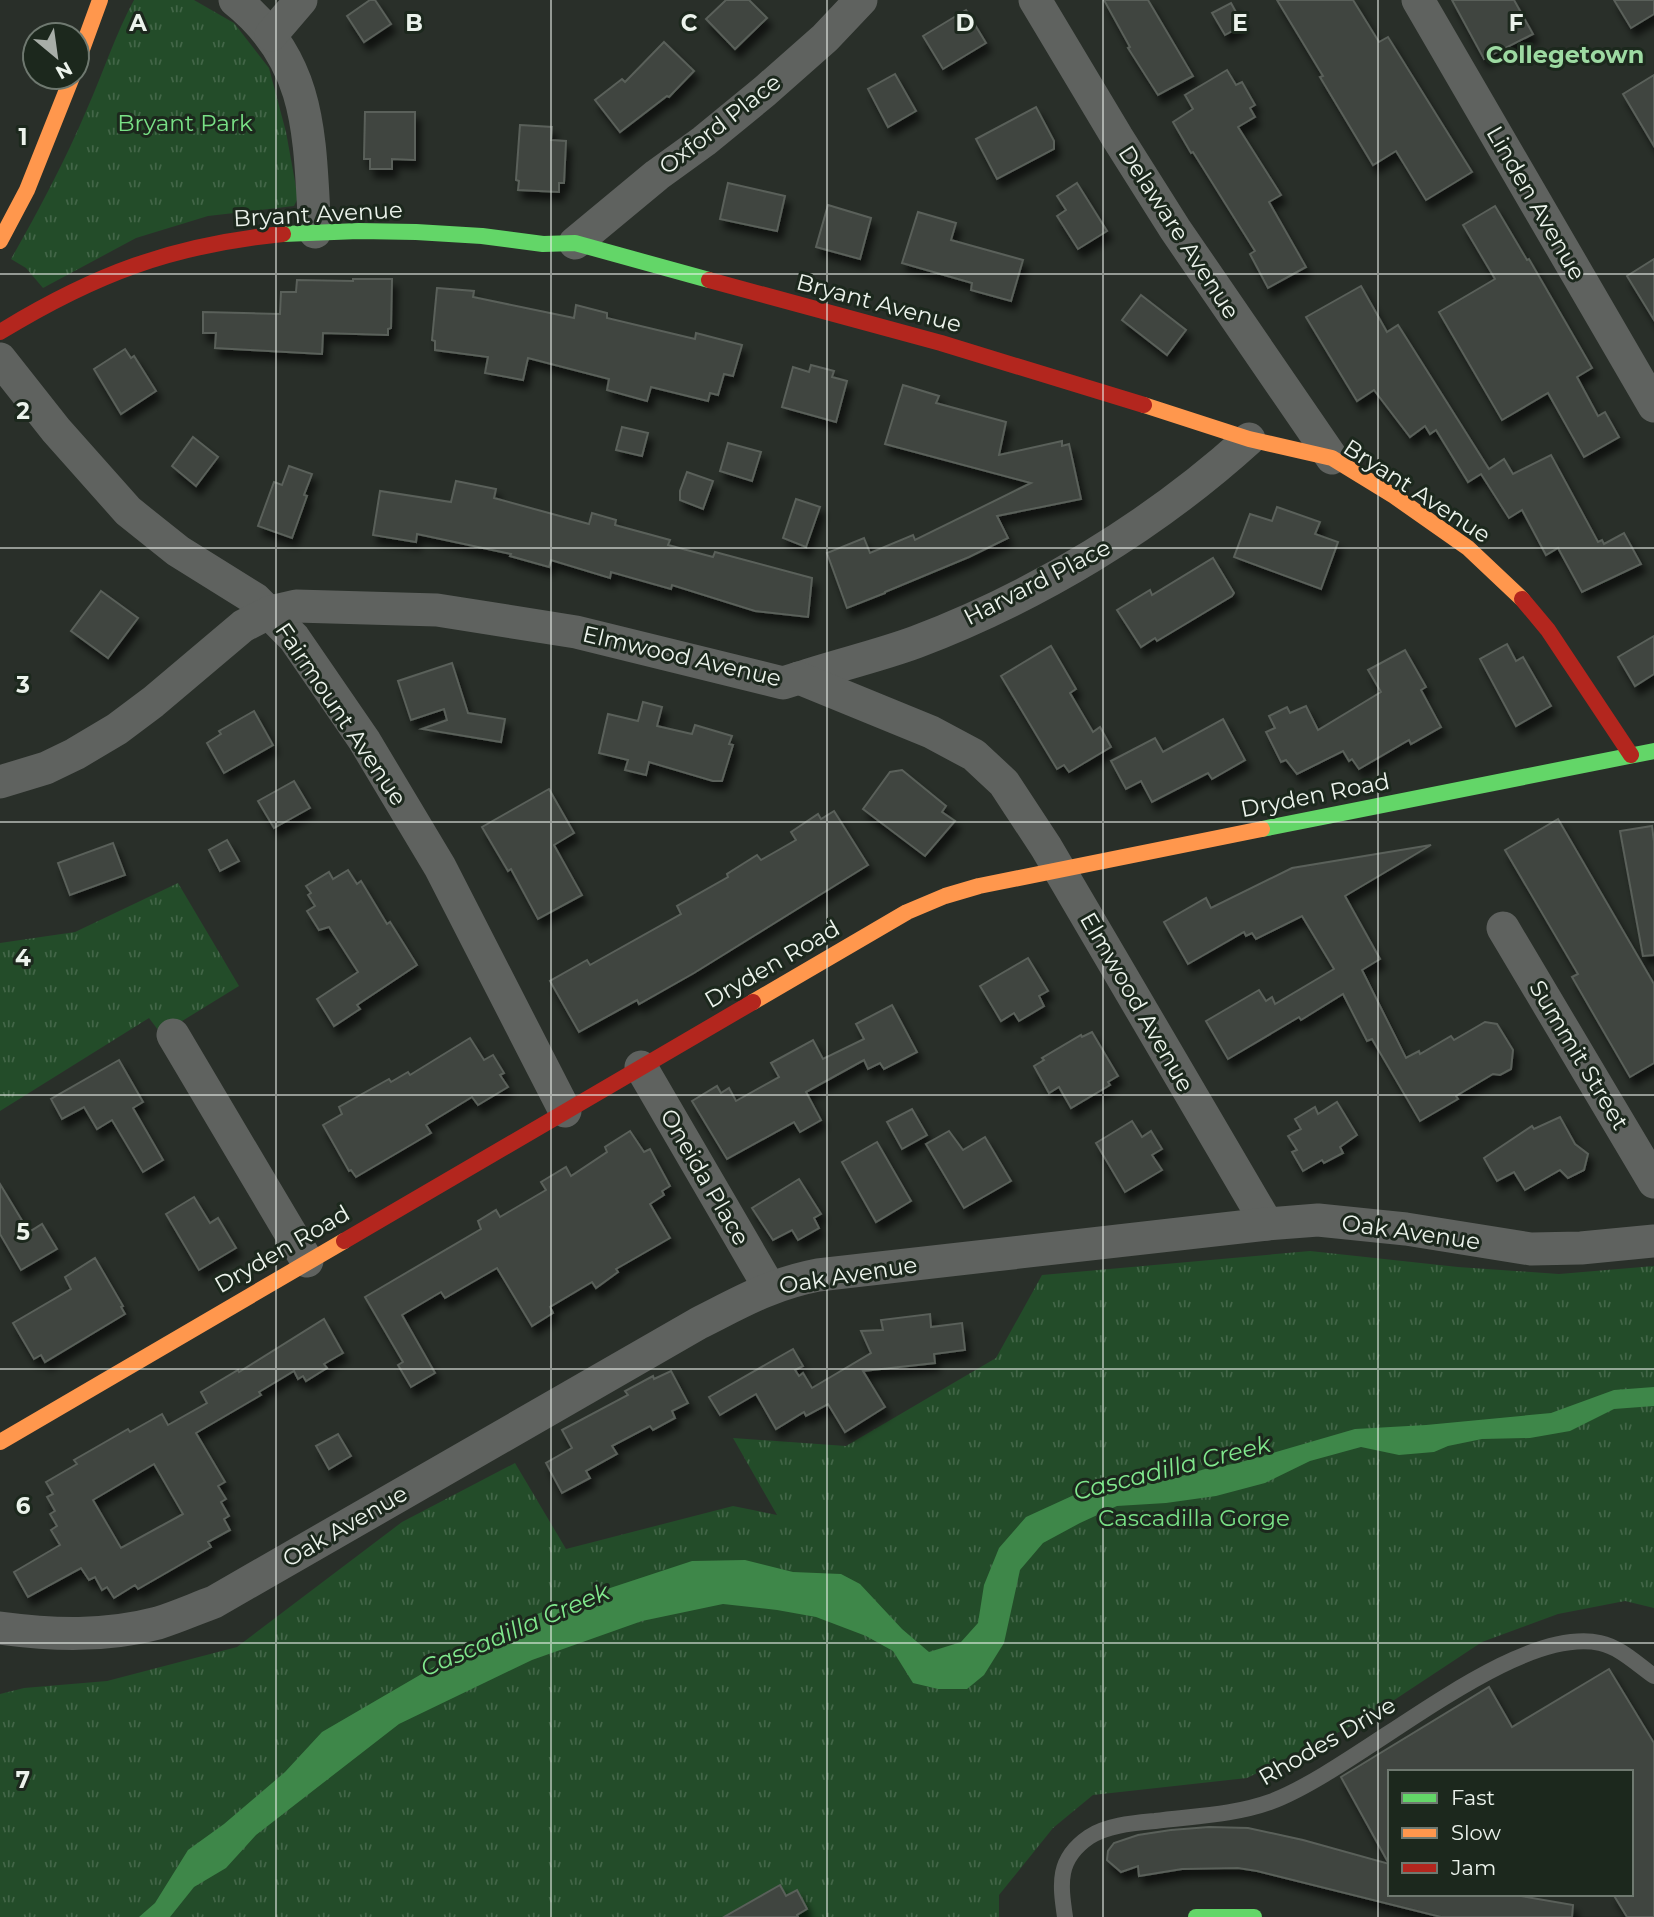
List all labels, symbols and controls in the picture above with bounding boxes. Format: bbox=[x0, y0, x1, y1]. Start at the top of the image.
text: A bbox=[128, 9, 147, 37]
text: B bbox=[405, 9, 423, 37]
text: C bbox=[681, 9, 698, 37]
text: D bbox=[956, 9, 975, 37]
text: E bbox=[1232, 9, 1248, 37]
text: F bbox=[1509, 9, 1524, 37]
north arrow bbox=[21, 21, 91, 91]
district label: Collegetown bbox=[1486, 40, 1644, 69]
text: N bbox=[52, 57, 76, 84]
street label: Oxford Place bbox=[654, 68, 786, 180]
park label: Bryant Park bbox=[117, 109, 253, 137]
street label: Linden Avenue bbox=[1481, 121, 1591, 285]
text: 1 bbox=[18, 123, 28, 151]
street label: Delaware Avenue bbox=[1112, 140, 1246, 324]
street label: Bryant Avenue bbox=[233, 196, 403, 232]
street label: Bryant Avenue bbox=[793, 268, 965, 338]
text: 2 bbox=[16, 397, 30, 425]
street label: Bryant Avenue bbox=[1338, 433, 1496, 549]
street label: Harvard Place bbox=[959, 533, 1115, 631]
street label: Fairmount Avenue bbox=[269, 617, 413, 811]
street label: Elmwood Avenue bbox=[580, 620, 784, 692]
text: 3 bbox=[15, 671, 30, 699]
street label: Dryden Road bbox=[1238, 767, 1392, 823]
street label: Elmwood Avenue bbox=[1074, 907, 1200, 1097]
street label: Dryden Road bbox=[699, 914, 845, 1014]
text: 4 bbox=[15, 944, 31, 972]
street label: Summit Street bbox=[1523, 975, 1635, 1135]
street label: Oneida Place bbox=[655, 1104, 755, 1250]
street label: Dryden Road bbox=[209, 1199, 355, 1299]
street label: Oak Avenue bbox=[1340, 1208, 1482, 1256]
text: 5 bbox=[16, 1218, 30, 1246]
street label: Oak Avenue bbox=[777, 1250, 919, 1300]
water label: Cascadilla Creek bbox=[1070, 1429, 1275, 1506]
street label: Oak Avenue bbox=[278, 1479, 412, 1573]
text: 6 bbox=[16, 1492, 31, 1520]
park label: Cascadilla Gorge bbox=[1098, 1504, 1290, 1532]
water label: Cascadilla Creek bbox=[416, 1576, 615, 1682]
street label: Rhodes Drive bbox=[1253, 1690, 1401, 1792]
text: 7 bbox=[16, 1766, 30, 1794]
legend bbox=[1388, 1770, 1633, 1896]
text: Fast bbox=[1451, 1785, 1495, 1810]
text: Slow bbox=[1451, 1820, 1501, 1845]
text: Jam bbox=[1450, 1855, 1496, 1880]

